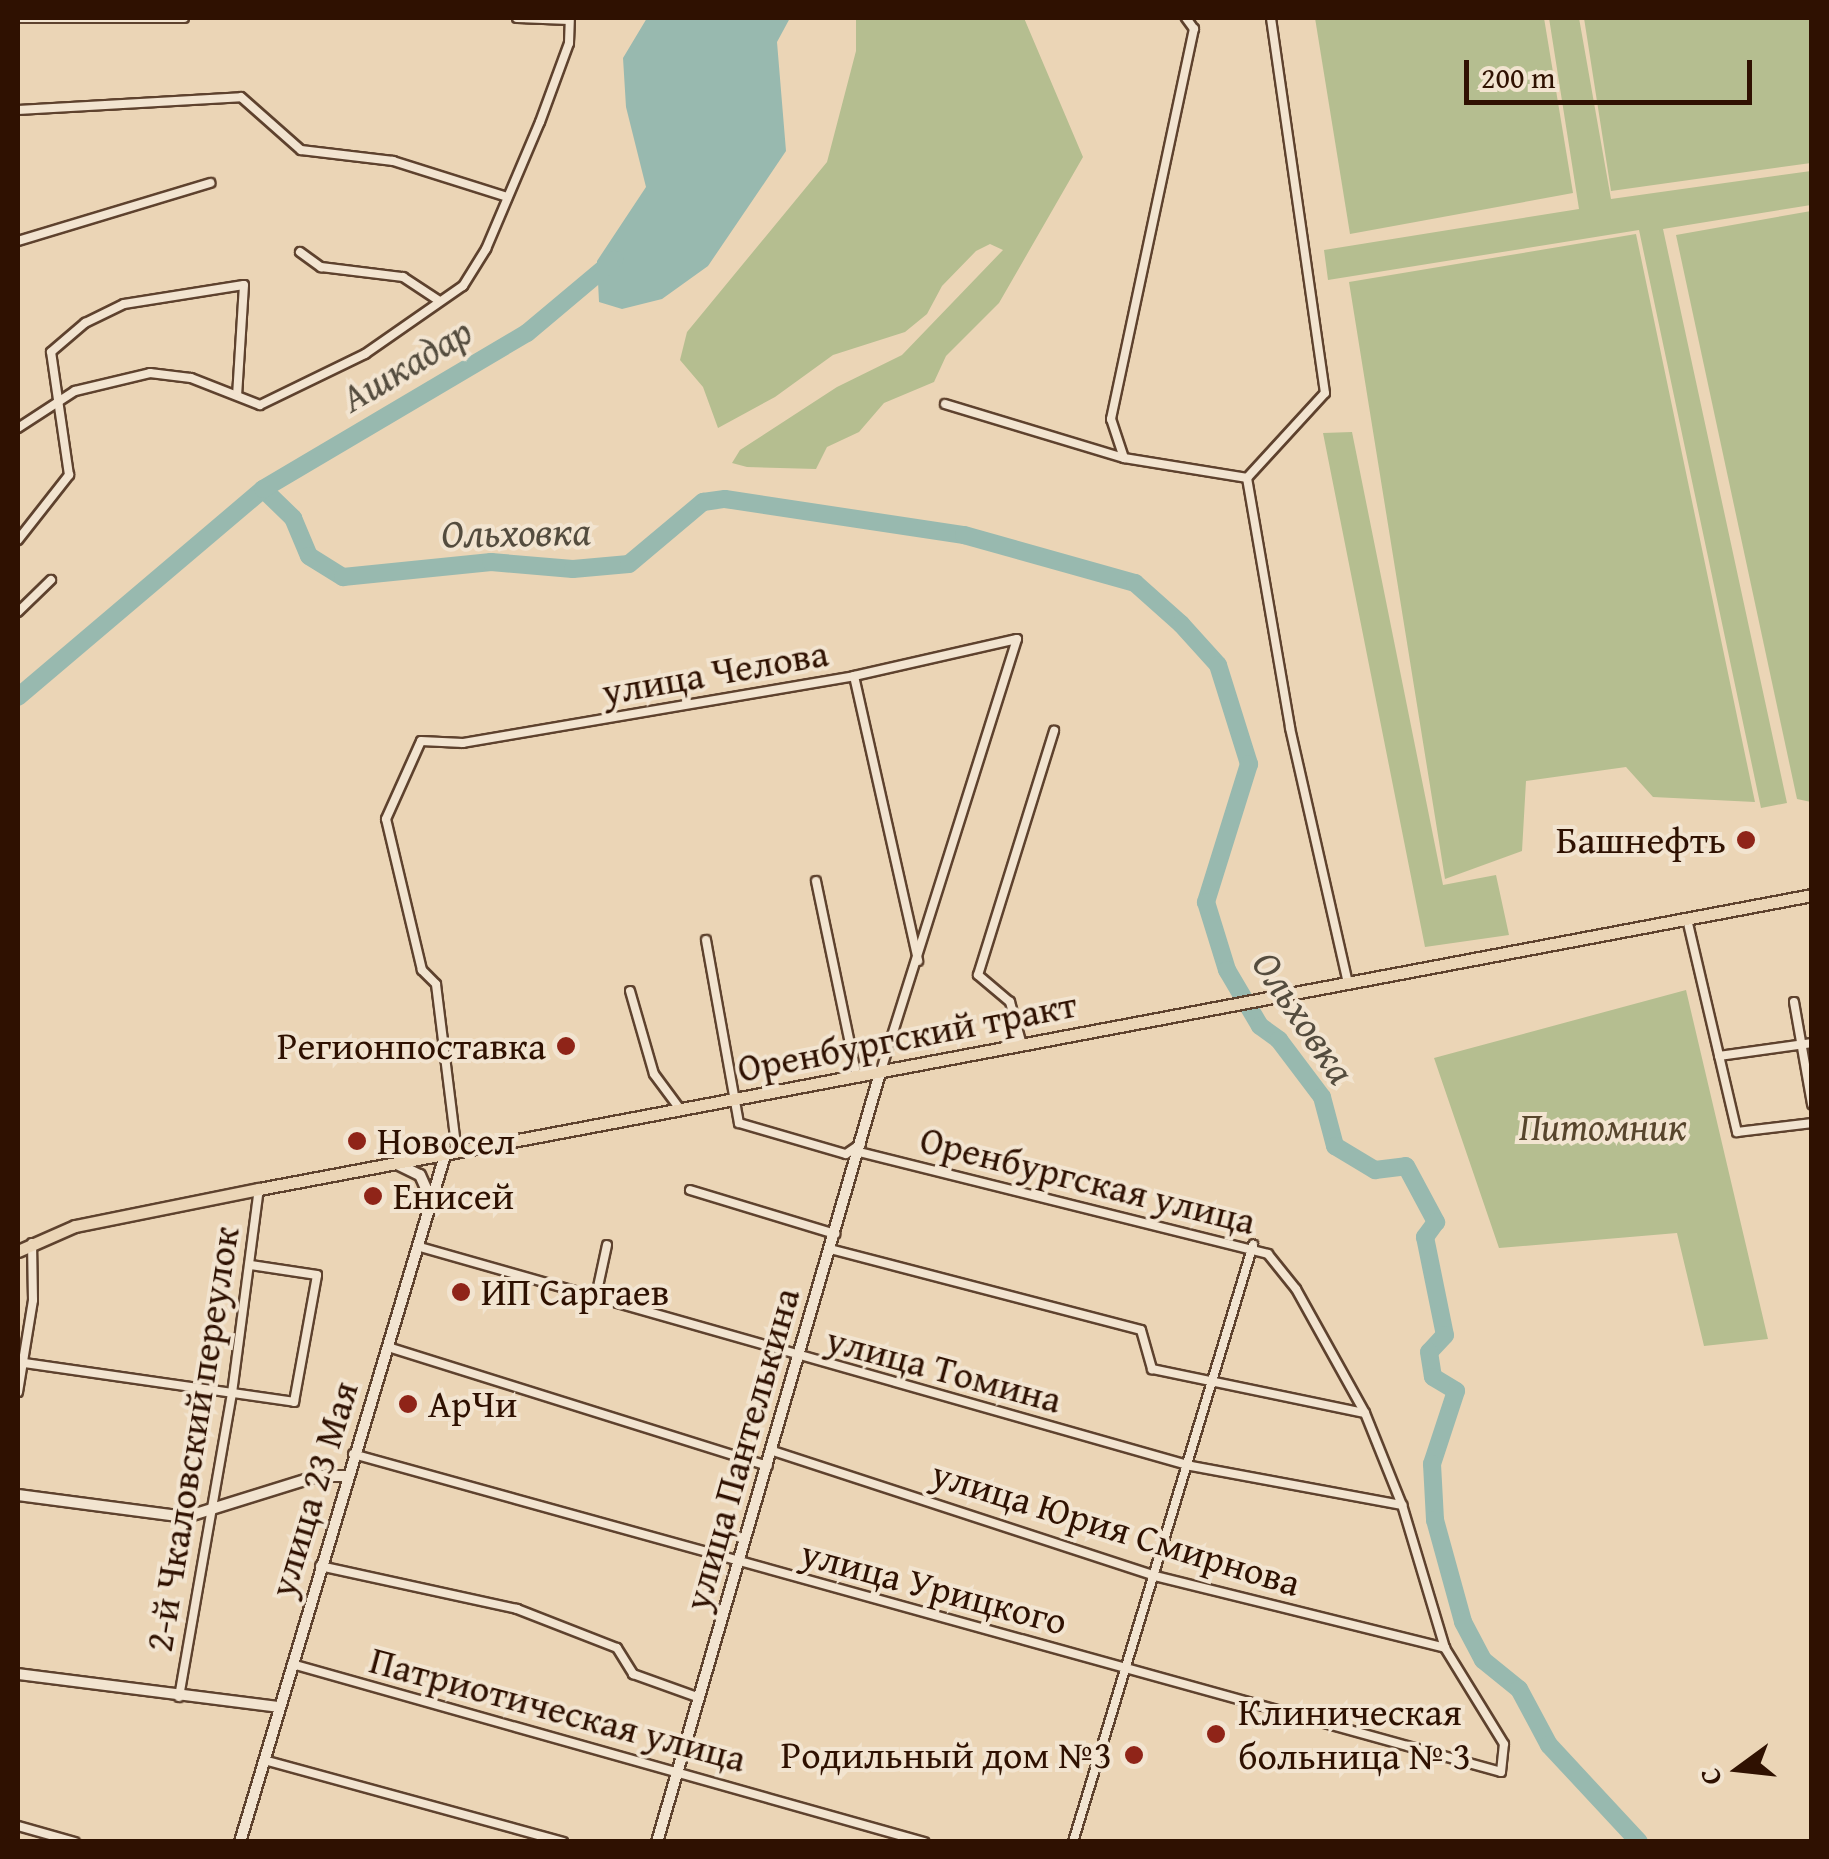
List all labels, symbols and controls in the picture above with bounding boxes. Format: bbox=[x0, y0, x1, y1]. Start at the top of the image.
scale bar bbox=[1469, 40, 1756, 102]
text: 200 m bbox=[1481, 55, 1555, 99]
water label: Ашкадар bbox=[332, 306, 480, 422]
water label: Ольховка bbox=[441, 507, 591, 557]
street label: улица Челова bbox=[598, 630, 832, 714]
place label: Башнефть bbox=[1556, 817, 1726, 863]
marker: Башнефть bbox=[1735, 829, 1757, 851]
water label: Ольховка bbox=[1242, 941, 1366, 1093]
street label: Оренбургский тракт bbox=[734, 981, 1080, 1091]
place label: Регионпоставка bbox=[277, 1023, 546, 1069]
marker: Регионпоставка bbox=[555, 1035, 577, 1057]
park label: Питомник bbox=[1519, 1104, 1687, 1150]
street label: Оренбургская улица bbox=[916, 1116, 1260, 1244]
place label: Новосел bbox=[377, 1118, 515, 1164]
marker: Новосел bbox=[346, 1130, 368, 1152]
place label: Енисей bbox=[393, 1173, 514, 1219]
marker: Енисей bbox=[362, 1185, 384, 1207]
street label: 2-й Чкаловский переулок bbox=[136, 1223, 248, 1655]
place label: ИП Саргаев bbox=[481, 1269, 669, 1315]
marker: ИП Саргаев bbox=[450, 1281, 472, 1303]
street label: улица Пантелькина bbox=[673, 1283, 809, 1615]
street label: улица Томина bbox=[821, 1316, 1067, 1422]
street label: улица 23 Мая bbox=[259, 1376, 367, 1602]
place label: АрЧи bbox=[428, 1381, 517, 1427]
marker: АрЧи bbox=[397, 1393, 419, 1415]
street label: улица Юрия Смирнова bbox=[926, 1450, 1306, 1606]
street label: улица Урицкого bbox=[796, 1530, 1072, 1644]
street label: Патриотическая улица bbox=[365, 1637, 751, 1781]
place label: Клиническая больница № 3 bbox=[1238, 1689, 1471, 1778]
north arrow bbox=[1689, 1719, 1789, 1819]
marker: Клиническая больница № 3 bbox=[1203, 1721, 1229, 1747]
place label: Родильный дом №3 bbox=[781, 1732, 1112, 1778]
marker: Родильный дом №3 bbox=[1121, 1742, 1147, 1768]
text: С bbox=[1688, 1764, 1731, 1790]

